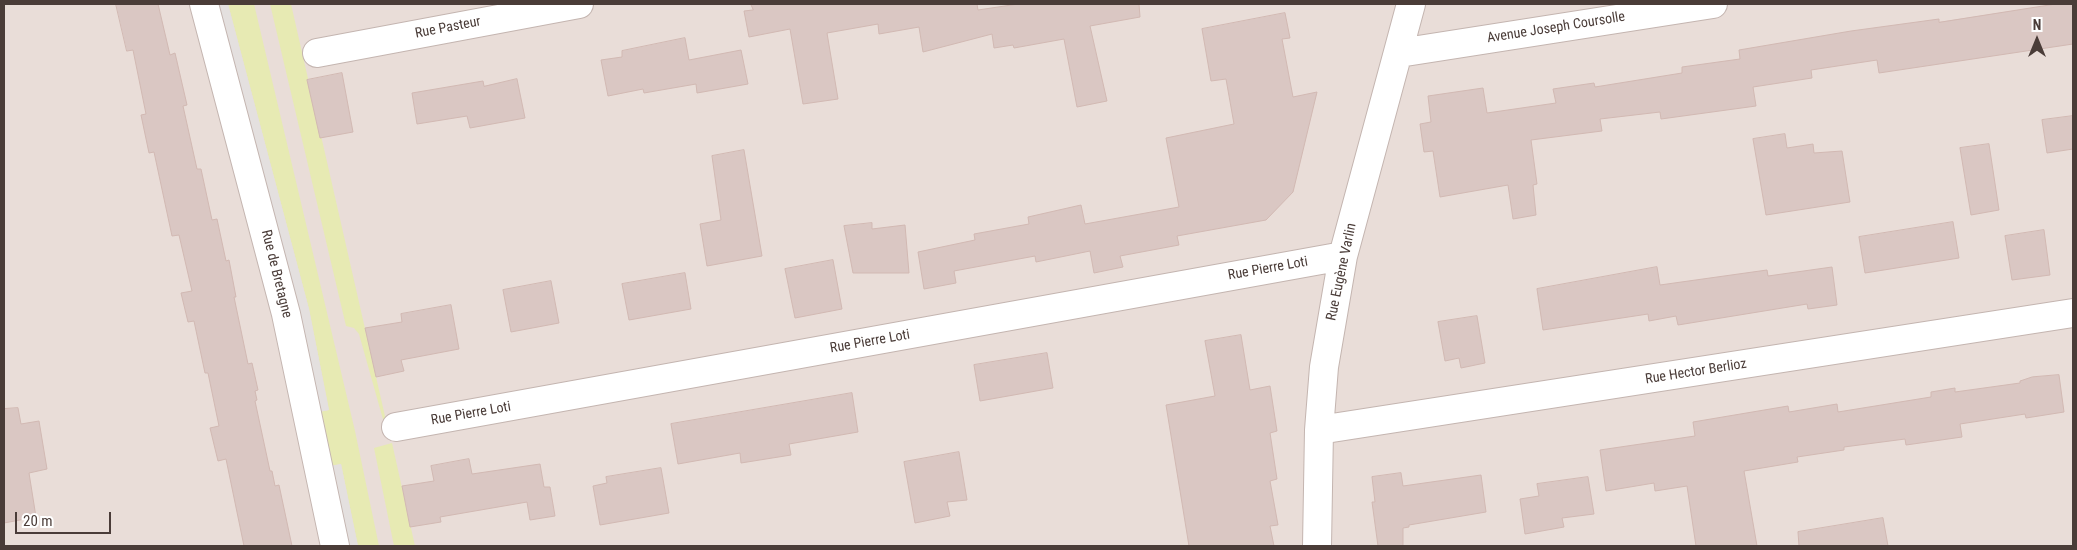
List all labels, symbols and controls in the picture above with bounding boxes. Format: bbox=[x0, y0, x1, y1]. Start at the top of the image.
street label: Avenue Joseph Coursolle bbox=[1486, 9, 1626, 47]
street label: Rue Pasteur bbox=[414, 13, 482, 43]
north arrow bbox=[2012, 15, 2062, 65]
text: N bbox=[2033, 17, 2041, 33]
street label: Rue Eugène Varlin bbox=[1323, 222, 1361, 322]
street label: Rue de Bretagne bbox=[257, 228, 295, 320]
street label: Rue Pierre Loti bbox=[1227, 254, 1309, 284]
street label: Rue Pierre Loti bbox=[829, 327, 911, 357]
street label: Rue Hector Berlioz bbox=[1644, 356, 1748, 388]
street label: Rue Pierre Loti bbox=[430, 399, 512, 429]
scale bar bbox=[18, 502, 114, 534]
text: 20 m bbox=[23, 512, 53, 530]

